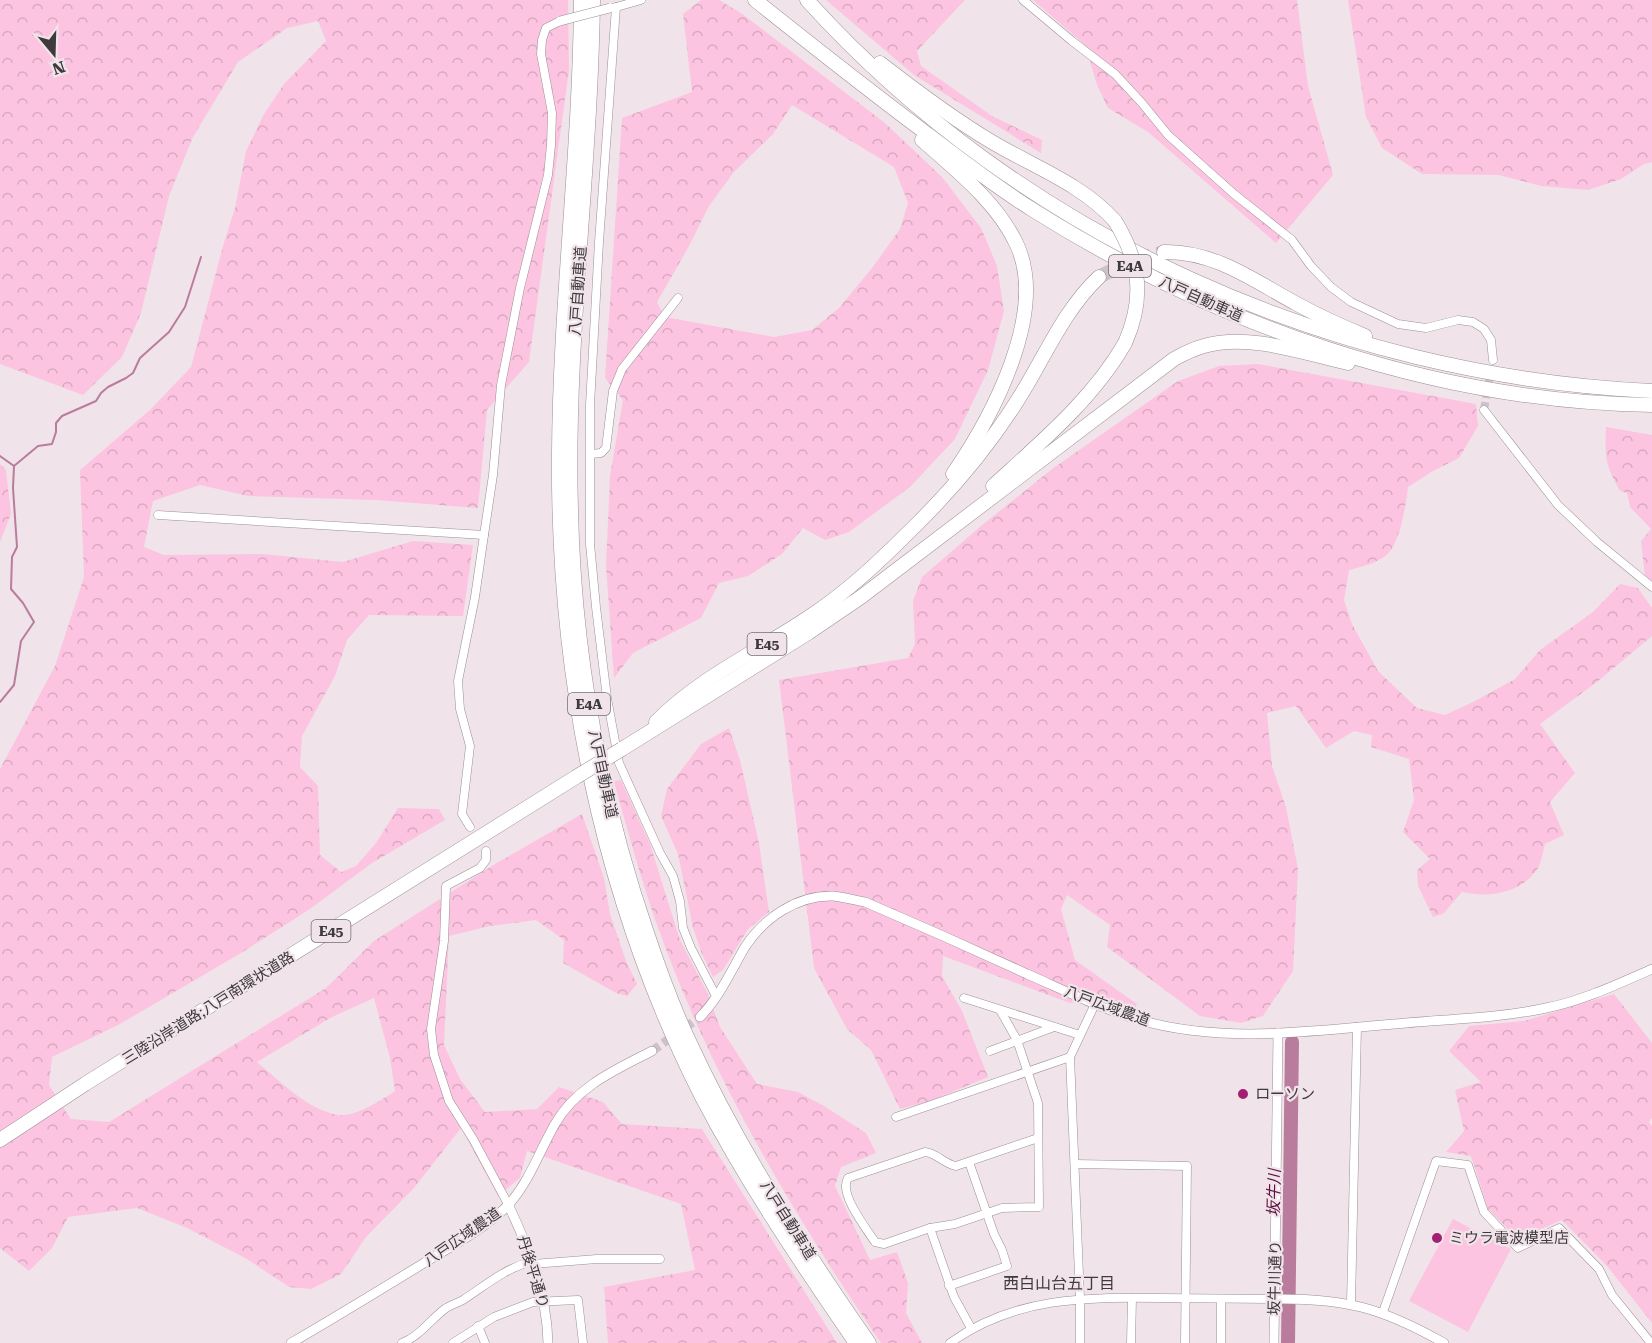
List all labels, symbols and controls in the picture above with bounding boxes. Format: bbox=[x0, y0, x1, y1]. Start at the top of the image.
north arrow bbox=[24, 24, 84, 84]
text: N bbox=[50, 57, 68, 79]
street label: 八戸自動車道 bbox=[566, 245, 590, 337]
road number: E4A bbox=[1109, 255, 1151, 277]
street label: 八戸自動車道 bbox=[1156, 272, 1246, 326]
road number: E45 bbox=[748, 633, 786, 655]
road number: E4A bbox=[568, 693, 610, 715]
street label: 八戸自動車道 bbox=[585, 728, 621, 820]
road number: E45 bbox=[312, 920, 350, 942]
street label: 三陸沿岸道路;八戸南環状道路 bbox=[119, 948, 297, 1068]
street label: 八戸広域農道 bbox=[1062, 982, 1152, 1030]
place label: ローソン bbox=[1255, 1085, 1315, 1103]
marker: ローソン bbox=[1236, 1087, 1250, 1101]
water label: 坂牛川 bbox=[1264, 1167, 1284, 1217]
street label: 八戸自動車道 bbox=[757, 1177, 819, 1263]
street label: 八戸広域農道 bbox=[420, 1204, 504, 1270]
place label: ミウラ電波模型店 bbox=[1449, 1229, 1569, 1247]
marker: ミウラ電波模型店 bbox=[1430, 1231, 1444, 1245]
street label: 丹後平通り bbox=[513, 1233, 553, 1311]
street label: 坂牛川通り bbox=[1265, 1240, 1285, 1316]
district label: 西白山台五丁目 bbox=[1003, 1274, 1115, 1293]

